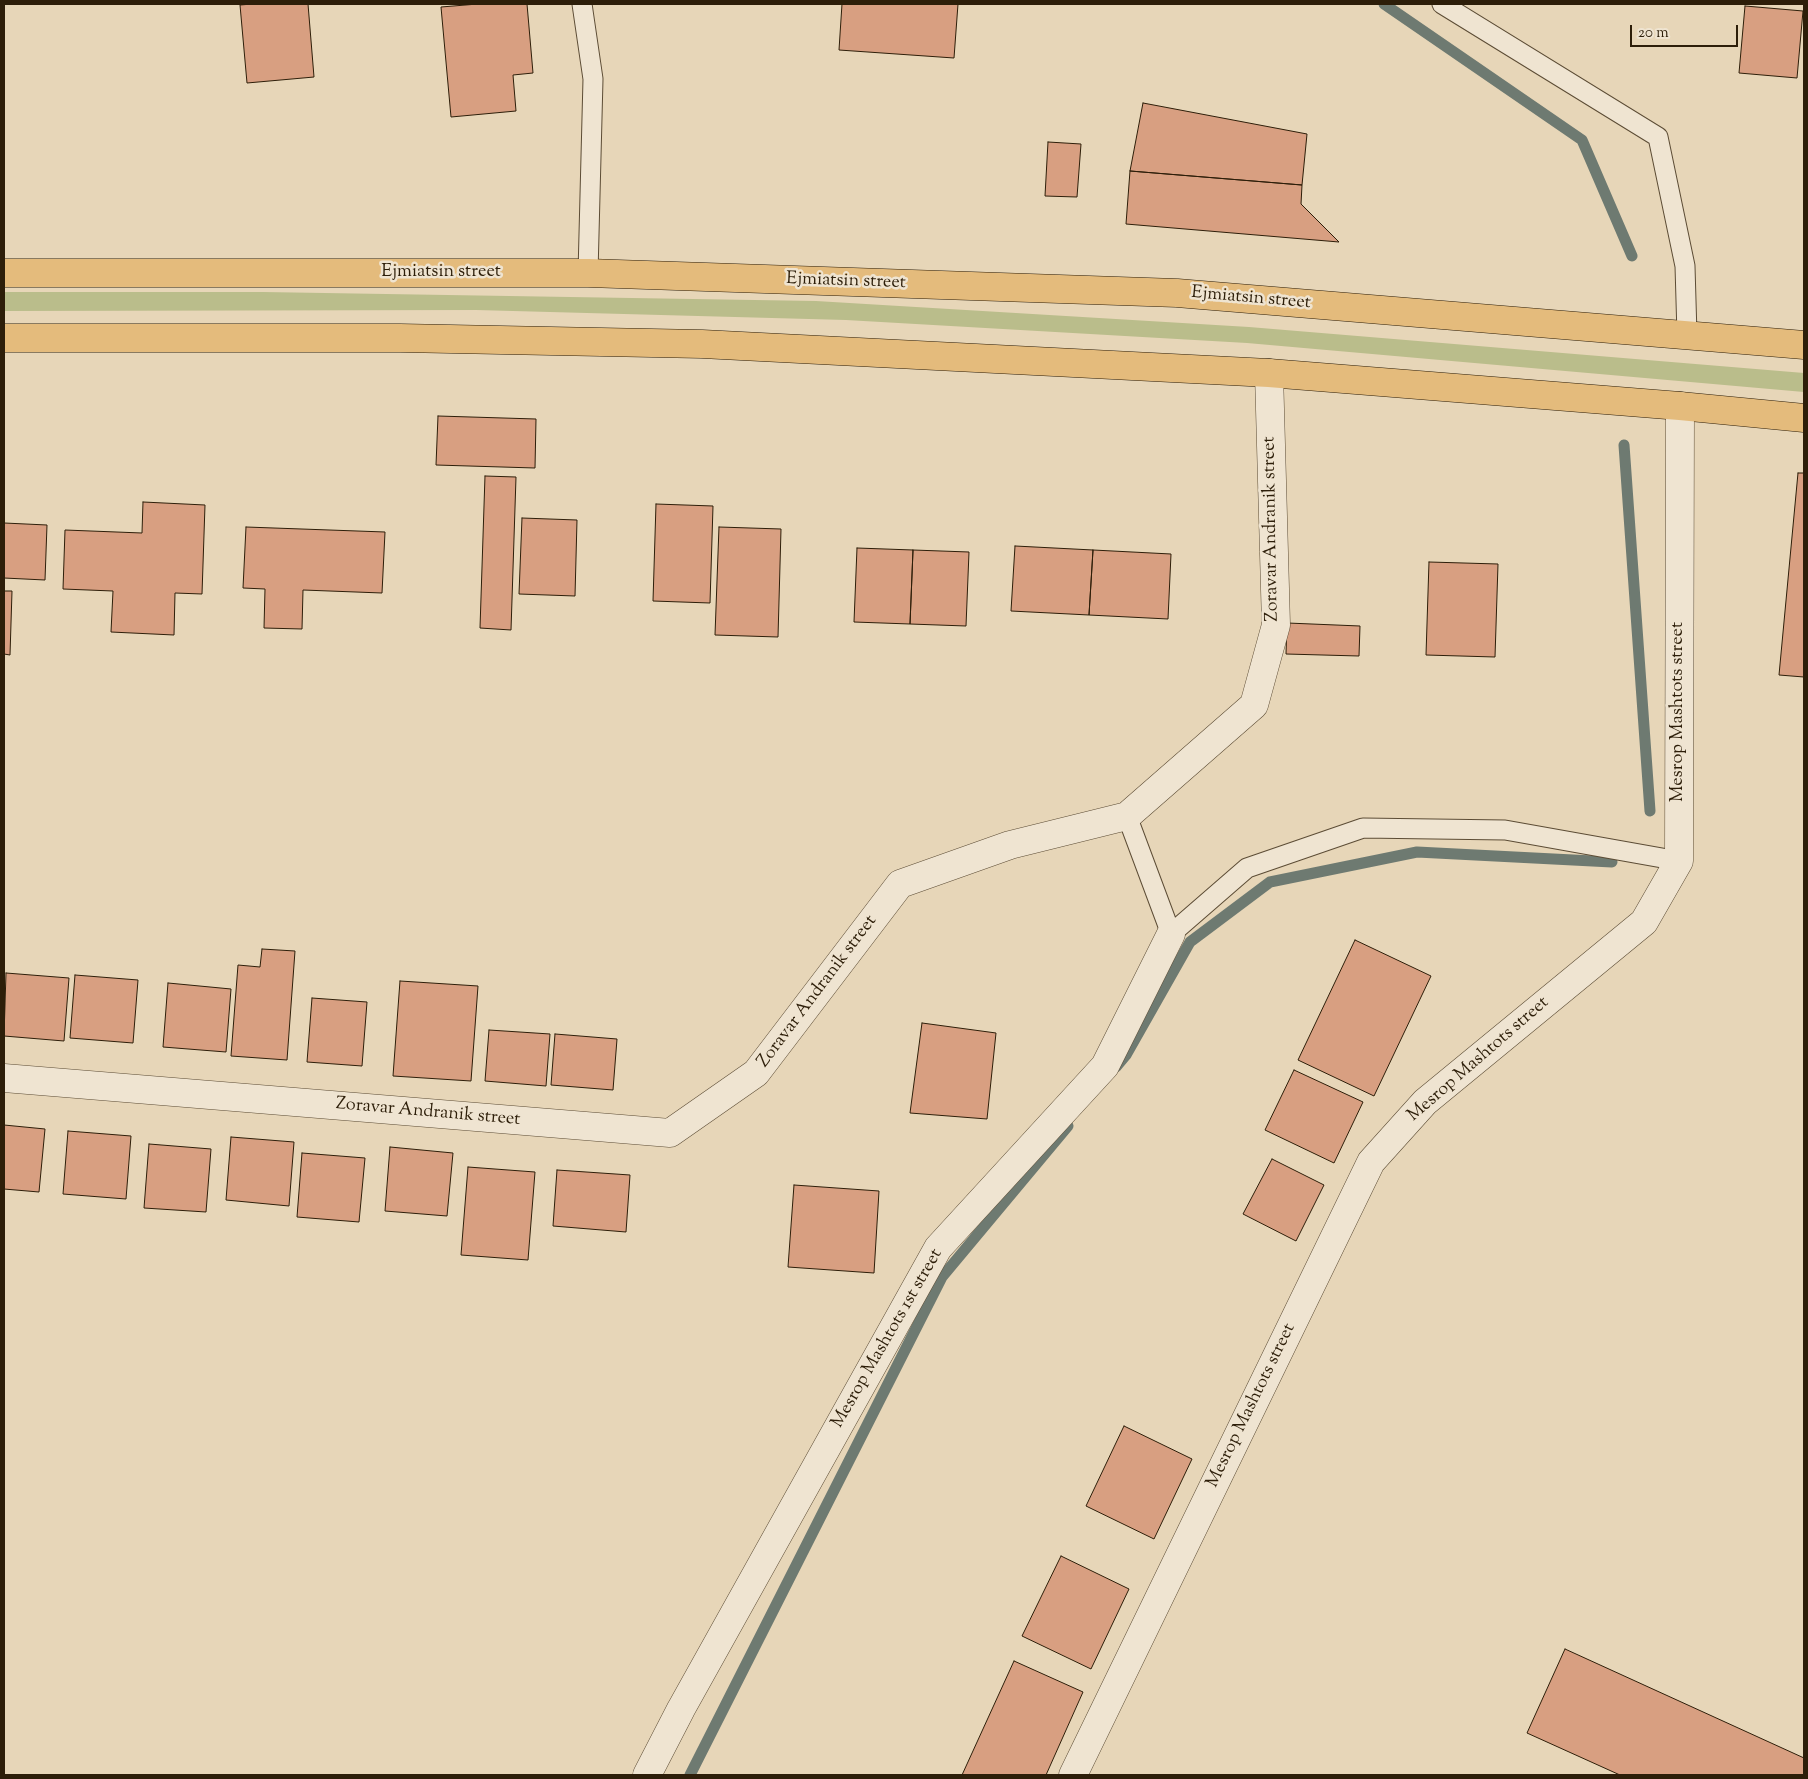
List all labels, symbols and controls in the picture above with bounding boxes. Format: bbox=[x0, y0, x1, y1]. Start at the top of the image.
scale bar bbox=[1633, 15, 1740, 47]
text: 20 m bbox=[1638, 23, 1669, 44]
street label: Ejmiatsin street bbox=[381, 262, 501, 284]
street label: Ejmiatsin street bbox=[786, 269, 906, 295]
street label: Ejmiatsin street bbox=[1190, 283, 1312, 315]
street label: Zoravar Andranik street bbox=[1260, 436, 1284, 622]
street label: Mesrop Mashtots street bbox=[1668, 622, 1690, 802]
street label: Zoravar Andranik street bbox=[754, 912, 882, 1072]
street label: Mesrop Mashtots street bbox=[1404, 993, 1554, 1127]
street label: Zoravar Andranik street bbox=[335, 1094, 521, 1132]
street label: Mesrop Mashtots 1st street bbox=[828, 1246, 948, 1432]
street label: Mesrop Mashtots street bbox=[1203, 1320, 1301, 1492]

